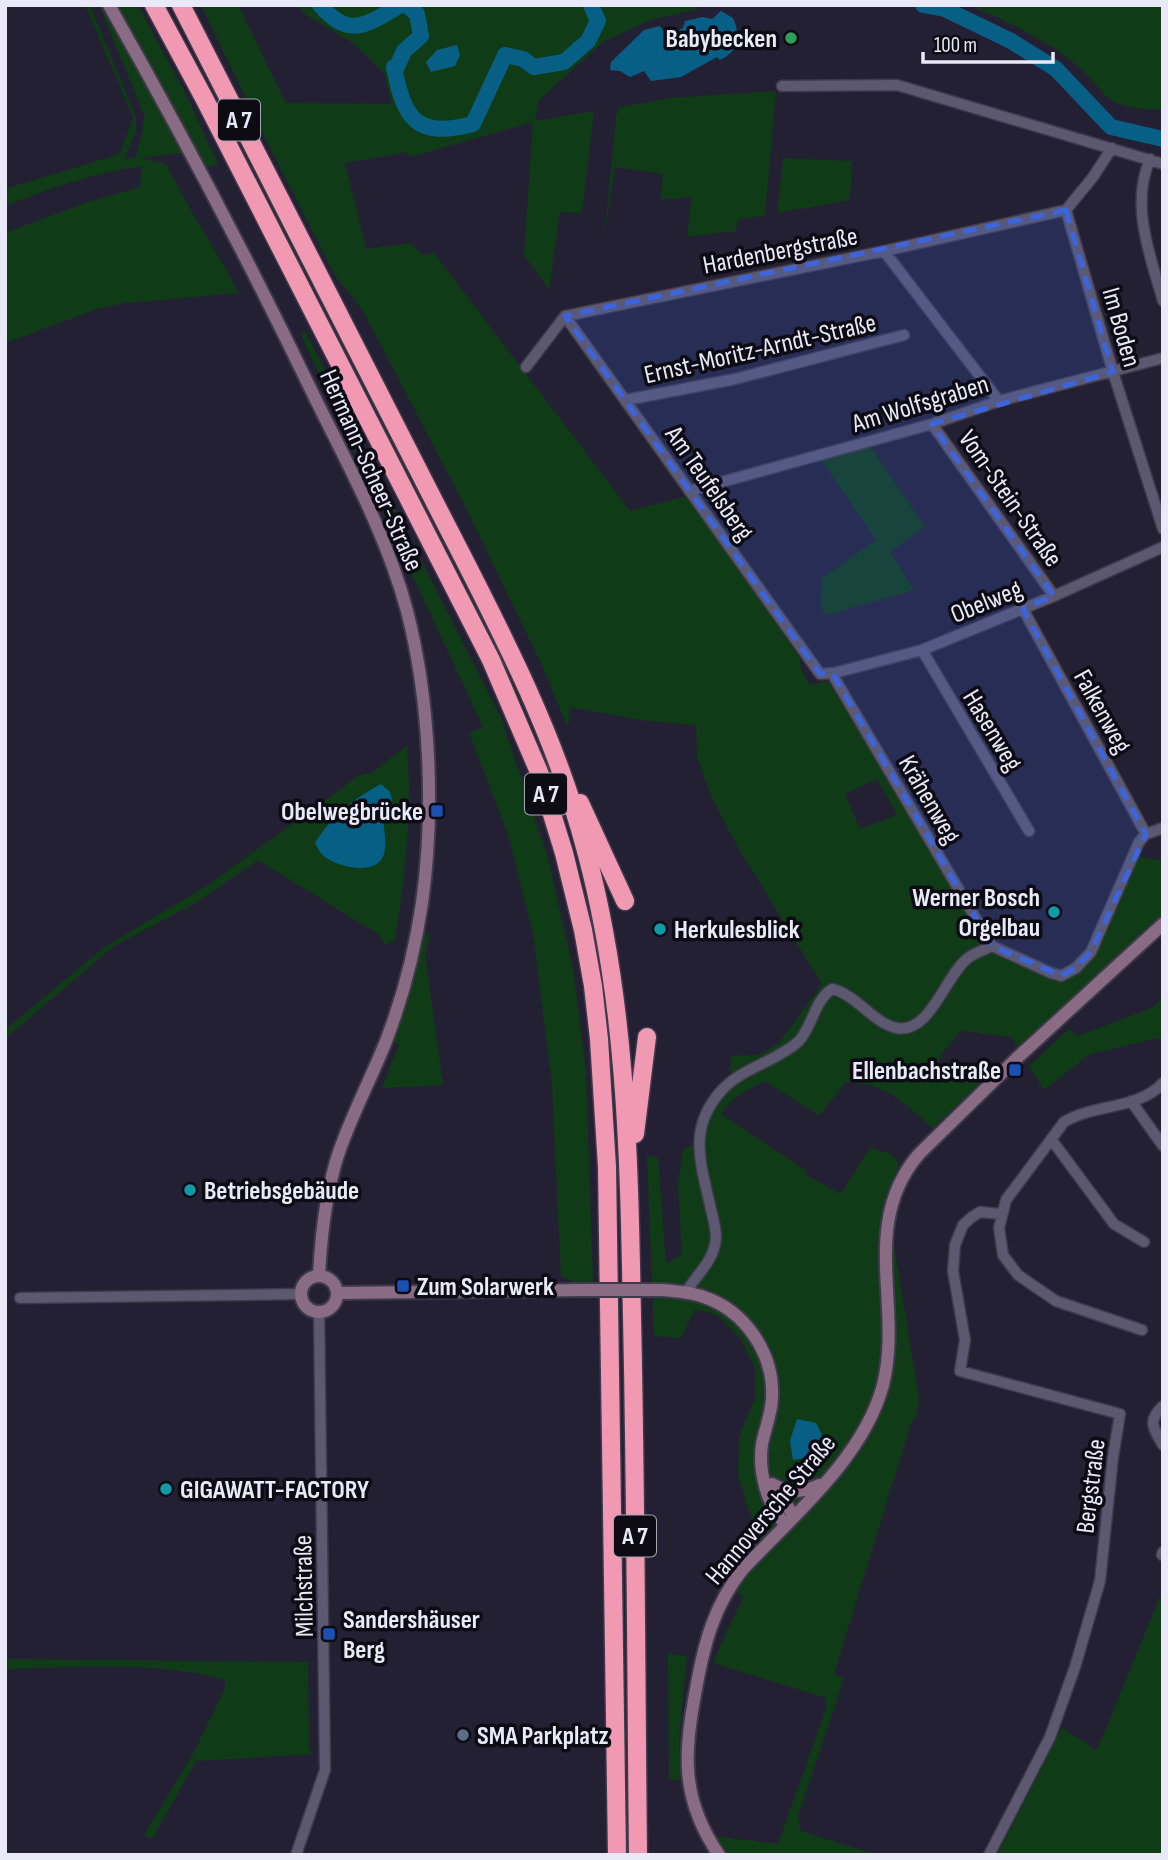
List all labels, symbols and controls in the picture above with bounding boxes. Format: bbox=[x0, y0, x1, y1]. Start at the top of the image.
scale bar bbox=[923, 21, 1052, 65]
place label: Babybecken bbox=[665, 24, 777, 55]
marker: Babybecken bbox=[783, 30, 799, 46]
text: 100 m bbox=[934, 33, 977, 58]
road number: A 7 bbox=[218, 100, 260, 140]
street label: Hardenbergstraße bbox=[700, 221, 860, 282]
street label: Im Boden bbox=[1095, 284, 1147, 371]
street label: Ernst-Moritz-Arndt-Straße bbox=[641, 308, 879, 391]
street label: Hermann-Scheer-Straße bbox=[312, 365, 429, 576]
street label: Am Wolfsgraben bbox=[848, 369, 992, 440]
street label: Am Teufelsberg bbox=[657, 420, 759, 547]
street label: Vom-Stein-Straße bbox=[951, 424, 1068, 573]
street label: Obelweg bbox=[946, 574, 1027, 631]
street label: Falkenweg bbox=[1066, 665, 1137, 759]
street label: Hasenweg bbox=[955, 684, 1028, 777]
street label: Krähenweg bbox=[891, 750, 966, 849]
road number: A 7 bbox=[525, 774, 567, 814]
place label: Obelwegbrücke bbox=[281, 797, 423, 828]
marker: Obelwegbrücke bbox=[429, 803, 445, 819]
place label: Werner Bosch Orgelbau bbox=[912, 883, 1040, 944]
marker: Werner Bosch Orgelbau bbox=[1046, 904, 1062, 920]
place label: Herkulesblick bbox=[674, 915, 800, 946]
marker: Herkulesblick bbox=[652, 921, 668, 937]
place label: Ellenbachstraße bbox=[852, 1056, 1001, 1087]
marker: Ellenbachstraße bbox=[1007, 1062, 1023, 1078]
place label: Betriebsgebäude bbox=[204, 1176, 359, 1207]
marker: Betriebsgebäude bbox=[182, 1182, 198, 1198]
place label: Zum Solarwerk bbox=[417, 1272, 554, 1303]
marker: Zum Solarwerk bbox=[395, 1278, 411, 1294]
street label: Hannoversche Straße bbox=[699, 1429, 843, 1591]
street label: Bergstraße bbox=[1070, 1437, 1113, 1535]
place label: GIGAWATT-FACTORY bbox=[180, 1475, 369, 1506]
marker: GIGAWATT-FACTORY bbox=[158, 1481, 174, 1497]
road number: A 7 bbox=[614, 1516, 656, 1556]
street label: Milchstraße bbox=[288, 1535, 321, 1637]
place label: Sandershäuser Berg bbox=[343, 1605, 480, 1666]
marker: Sandershäuser Berg bbox=[321, 1626, 337, 1642]
place label: SMA Parkplatz bbox=[477, 1721, 609, 1752]
marker: SMA Parkplatz bbox=[455, 1727, 471, 1743]

